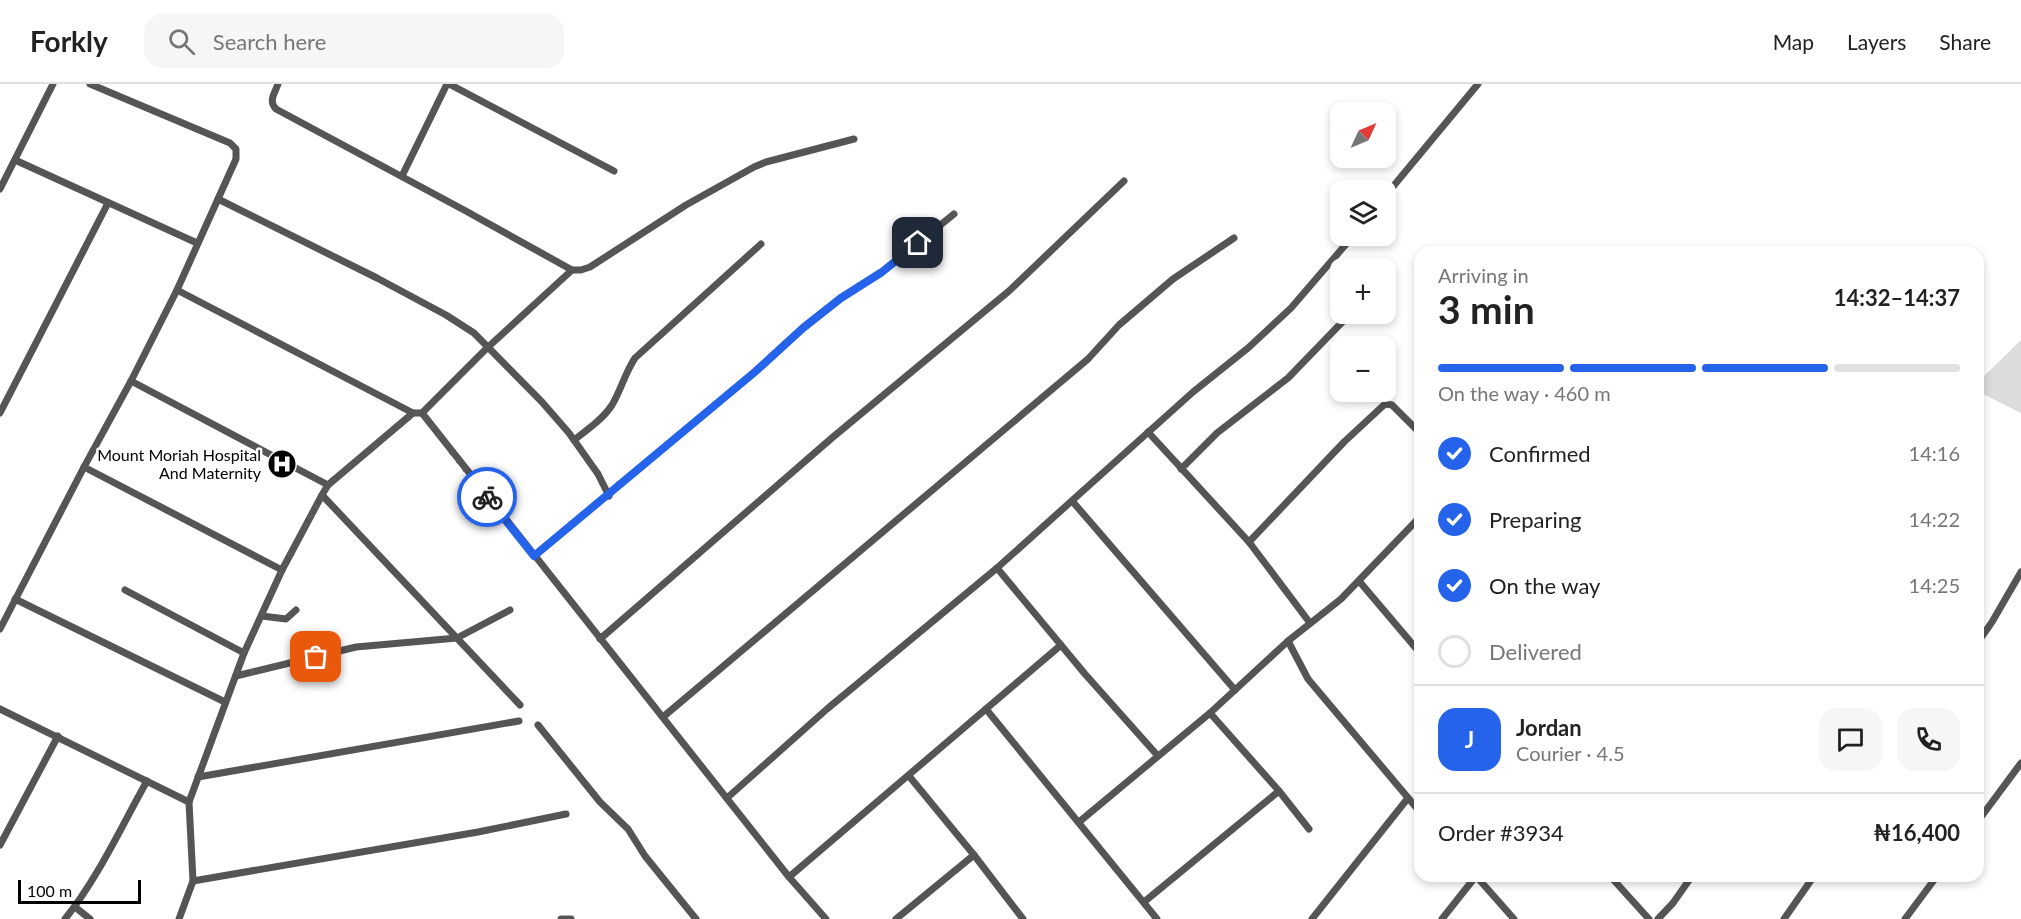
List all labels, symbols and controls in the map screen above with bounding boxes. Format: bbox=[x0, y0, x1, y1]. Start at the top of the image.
search box bbox=[144, 14, 564, 68]
text: Forkly bbox=[30, 24, 108, 58]
icon: search bbox=[165, 25, 198, 58]
text: Search here bbox=[213, 28, 326, 55]
text: Map bbox=[1773, 29, 1814, 54]
text: Layers bbox=[1847, 29, 1906, 54]
text: Share bbox=[1939, 29, 1991, 54]
north arrow bbox=[1330, 102, 1396, 168]
map controls bbox=[1330, 102, 1396, 402]
button: layers bbox=[1330, 180, 1396, 246]
pin bbox=[892, 217, 943, 268]
icon: home bbox=[901, 226, 934, 259]
button: + bbox=[1330, 258, 1396, 324]
text: Arriving in bbox=[1438, 263, 1529, 287]
text: 14:32–14:37 bbox=[1834, 284, 1960, 311]
text: 3 min bbox=[1438, 286, 1535, 332]
button: − bbox=[1330, 336, 1396, 402]
text: On the way · 460 m bbox=[1438, 381, 1611, 405]
icon: check bbox=[1438, 437, 1471, 470]
text: Confirmed bbox=[1489, 440, 1591, 467]
text: 14:16 bbox=[1909, 441, 1960, 465]
place label: Mount Moriah Hospital And Maternity bbox=[97, 445, 262, 482]
hospital icon: Mount Moriah Hospital And Maternity bbox=[266, 448, 298, 480]
courier bbox=[457, 467, 517, 527]
icon: bike bbox=[471, 481, 504, 514]
icon: check bbox=[1438, 503, 1471, 536]
text: Preparing bbox=[1489, 506, 1581, 533]
text: 14:22 bbox=[1909, 507, 1960, 531]
icon: check bbox=[1438, 569, 1471, 602]
text: On the way bbox=[1489, 572, 1600, 599]
text: 14:25 bbox=[1909, 573, 1960, 597]
pin bbox=[290, 631, 341, 682]
text: Delivered bbox=[1489, 638, 1582, 665]
icon: bag bbox=[299, 640, 332, 673]
button: chat bbox=[1819, 708, 1882, 771]
button: phone bbox=[1897, 708, 1960, 771]
text: Jordan bbox=[1516, 714, 1582, 741]
text: J bbox=[1465, 726, 1474, 753]
text: Courier · 4.5 bbox=[1516, 741, 1625, 765]
text: Order #3934 bbox=[1438, 819, 1564, 846]
text: ₦16,400 bbox=[1873, 819, 1960, 846]
scale bar bbox=[18, 877, 141, 904]
text: 100 m bbox=[27, 881, 72, 900]

